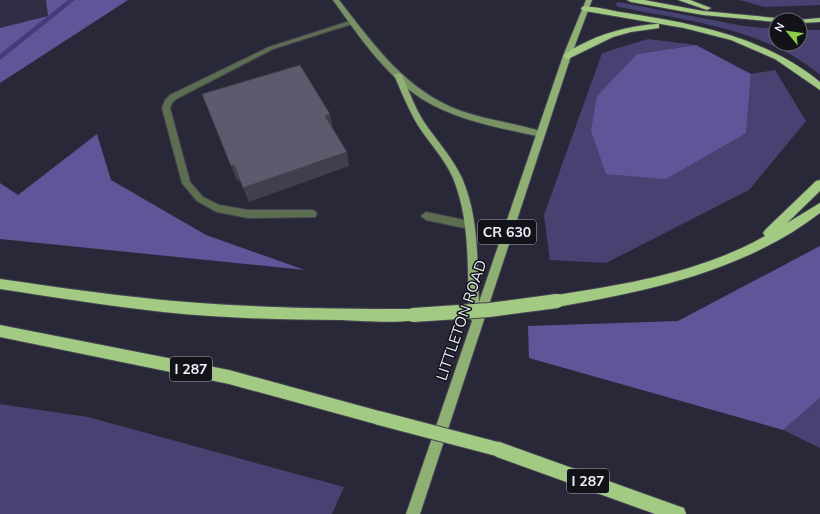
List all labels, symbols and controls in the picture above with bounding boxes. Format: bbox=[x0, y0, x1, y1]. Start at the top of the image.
north arrow bbox=[768, 12, 808, 52]
text: N bbox=[771, 20, 787, 34]
road number: CR 630 bbox=[478, 220, 536, 244]
street label: LITTLETON ROAD bbox=[431, 257, 491, 383]
road number: I 287 bbox=[170, 357, 212, 381]
road number: I 287 bbox=[567, 469, 609, 493]

